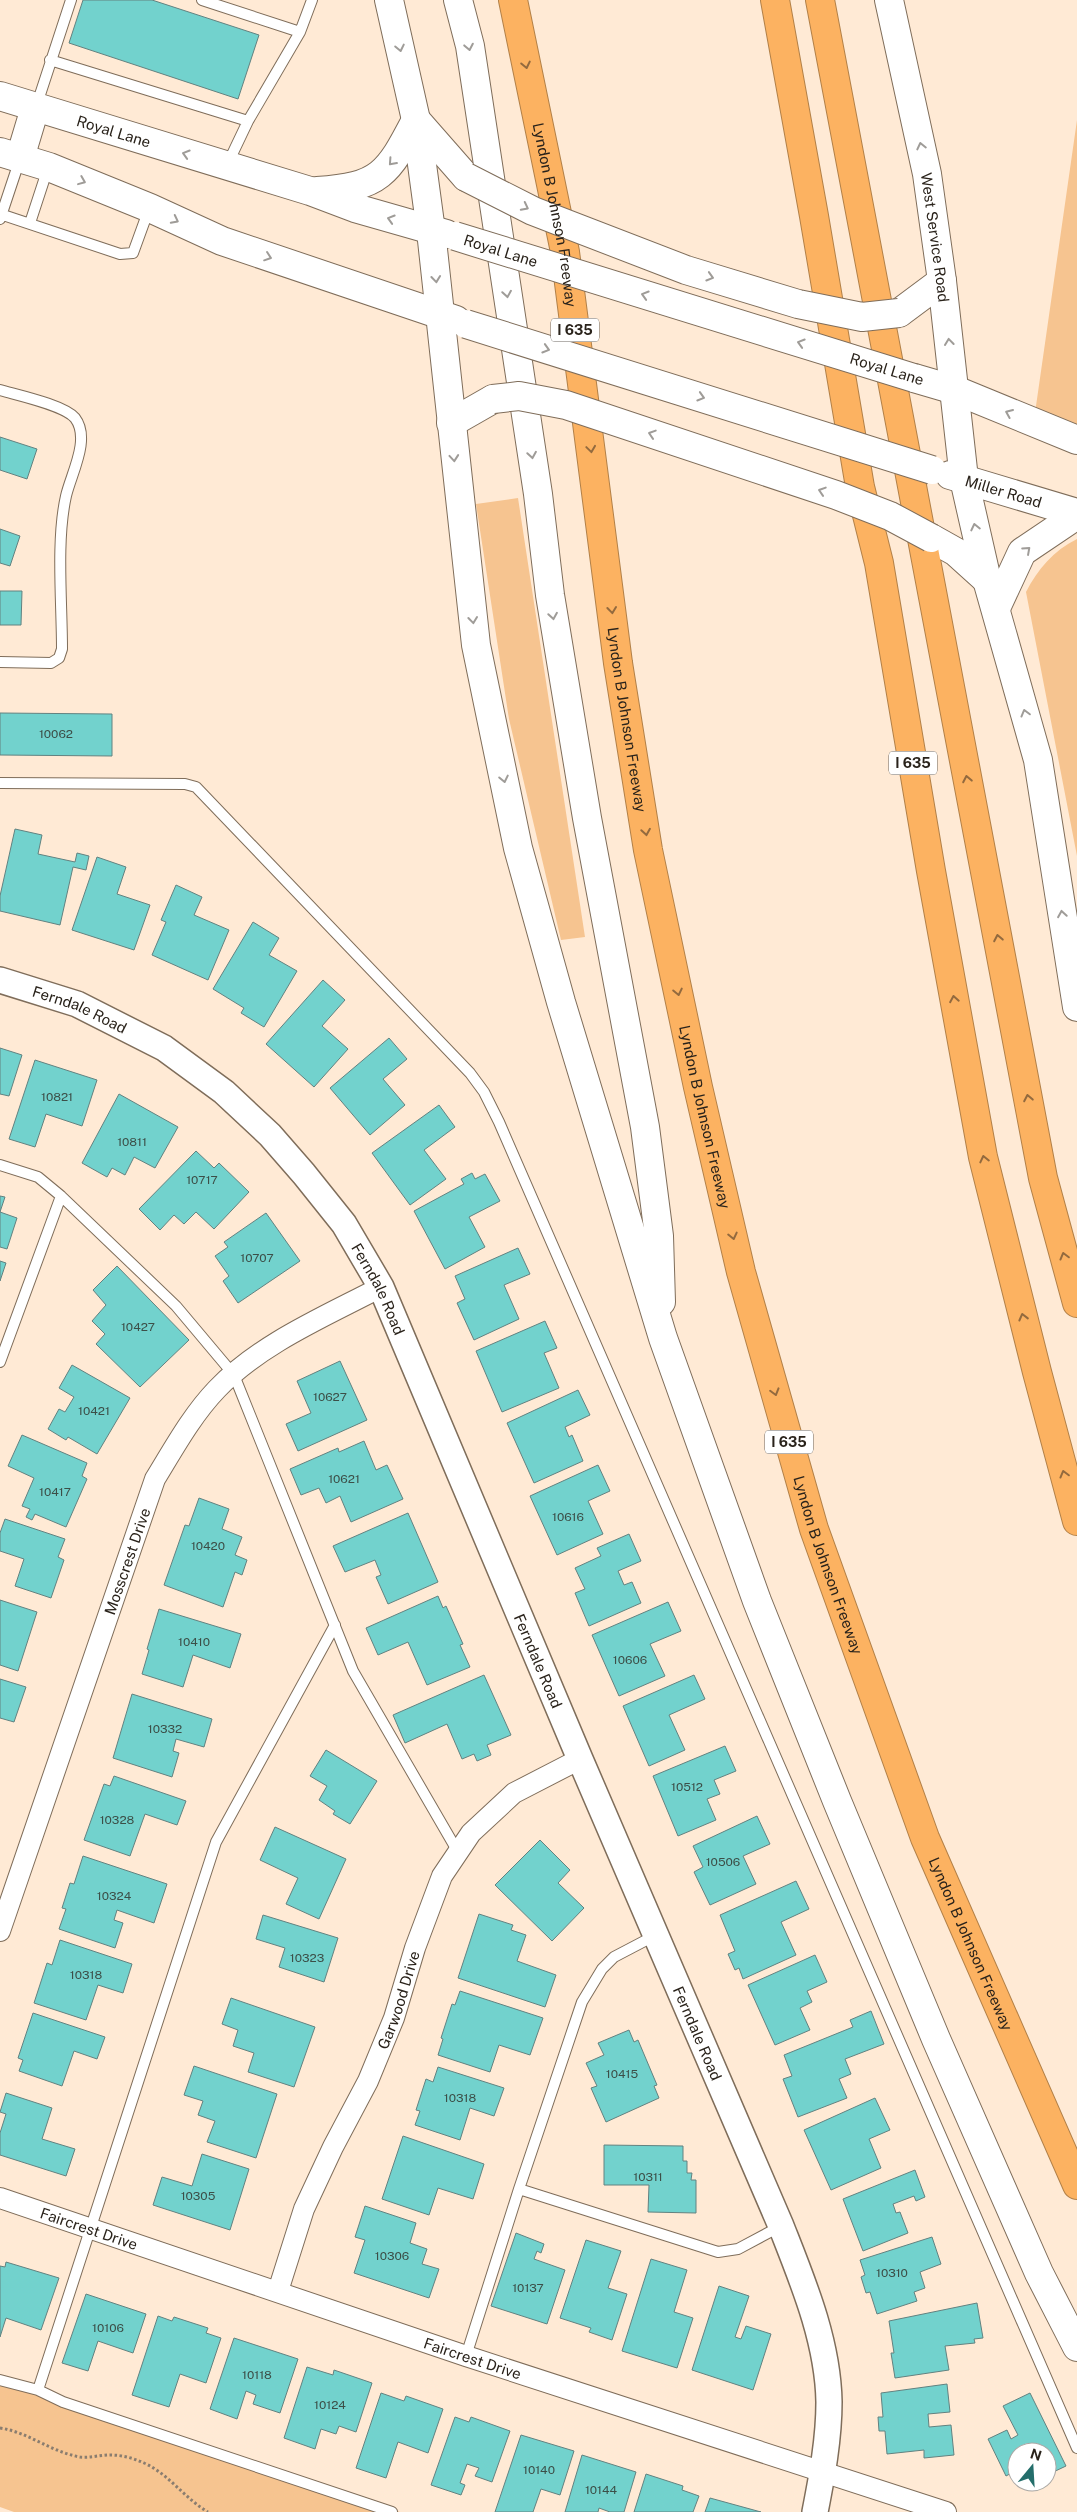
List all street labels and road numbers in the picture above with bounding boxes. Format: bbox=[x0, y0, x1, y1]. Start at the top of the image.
street label: Royal Lane bbox=[75, 112, 153, 150]
street label: Lyndon B Johnson Freeway bbox=[530, 121, 581, 308]
street label: West Service Road bbox=[918, 171, 953, 303]
street label: Royal Lane bbox=[462, 231, 540, 270]
road number: I 635 bbox=[551, 318, 599, 342]
street label: Royal Lane bbox=[848, 350, 926, 388]
street label: Miller Road bbox=[963, 472, 1044, 511]
street label: Lyndon B Johnson Freeway bbox=[605, 626, 650, 813]
road number: I 635 bbox=[889, 751, 937, 774]
street label: Ferndale Road bbox=[31, 982, 130, 1036]
street label: Lyndon B Johnson Freeway bbox=[677, 1024, 734, 1210]
street label: Ferndale Road bbox=[348, 1240, 409, 1337]
road number: I 635 bbox=[765, 1430, 813, 1454]
street label: Lyndon B Johnson Freeway bbox=[791, 1474, 867, 1656]
street label: Mosscrest Drive bbox=[101, 1505, 153, 1617]
street label: Ferndale Road bbox=[511, 1611, 566, 1711]
street label: Lyndon B Johnson Freeway bbox=[926, 1854, 1017, 2033]
street label: Garwood Drive bbox=[374, 1949, 422, 2051]
street label: Ferndale Road bbox=[670, 1983, 726, 2083]
street label: Faircrest Drive bbox=[38, 2204, 140, 2253]
street label: Faircrest Drive bbox=[422, 2334, 524, 2382]

